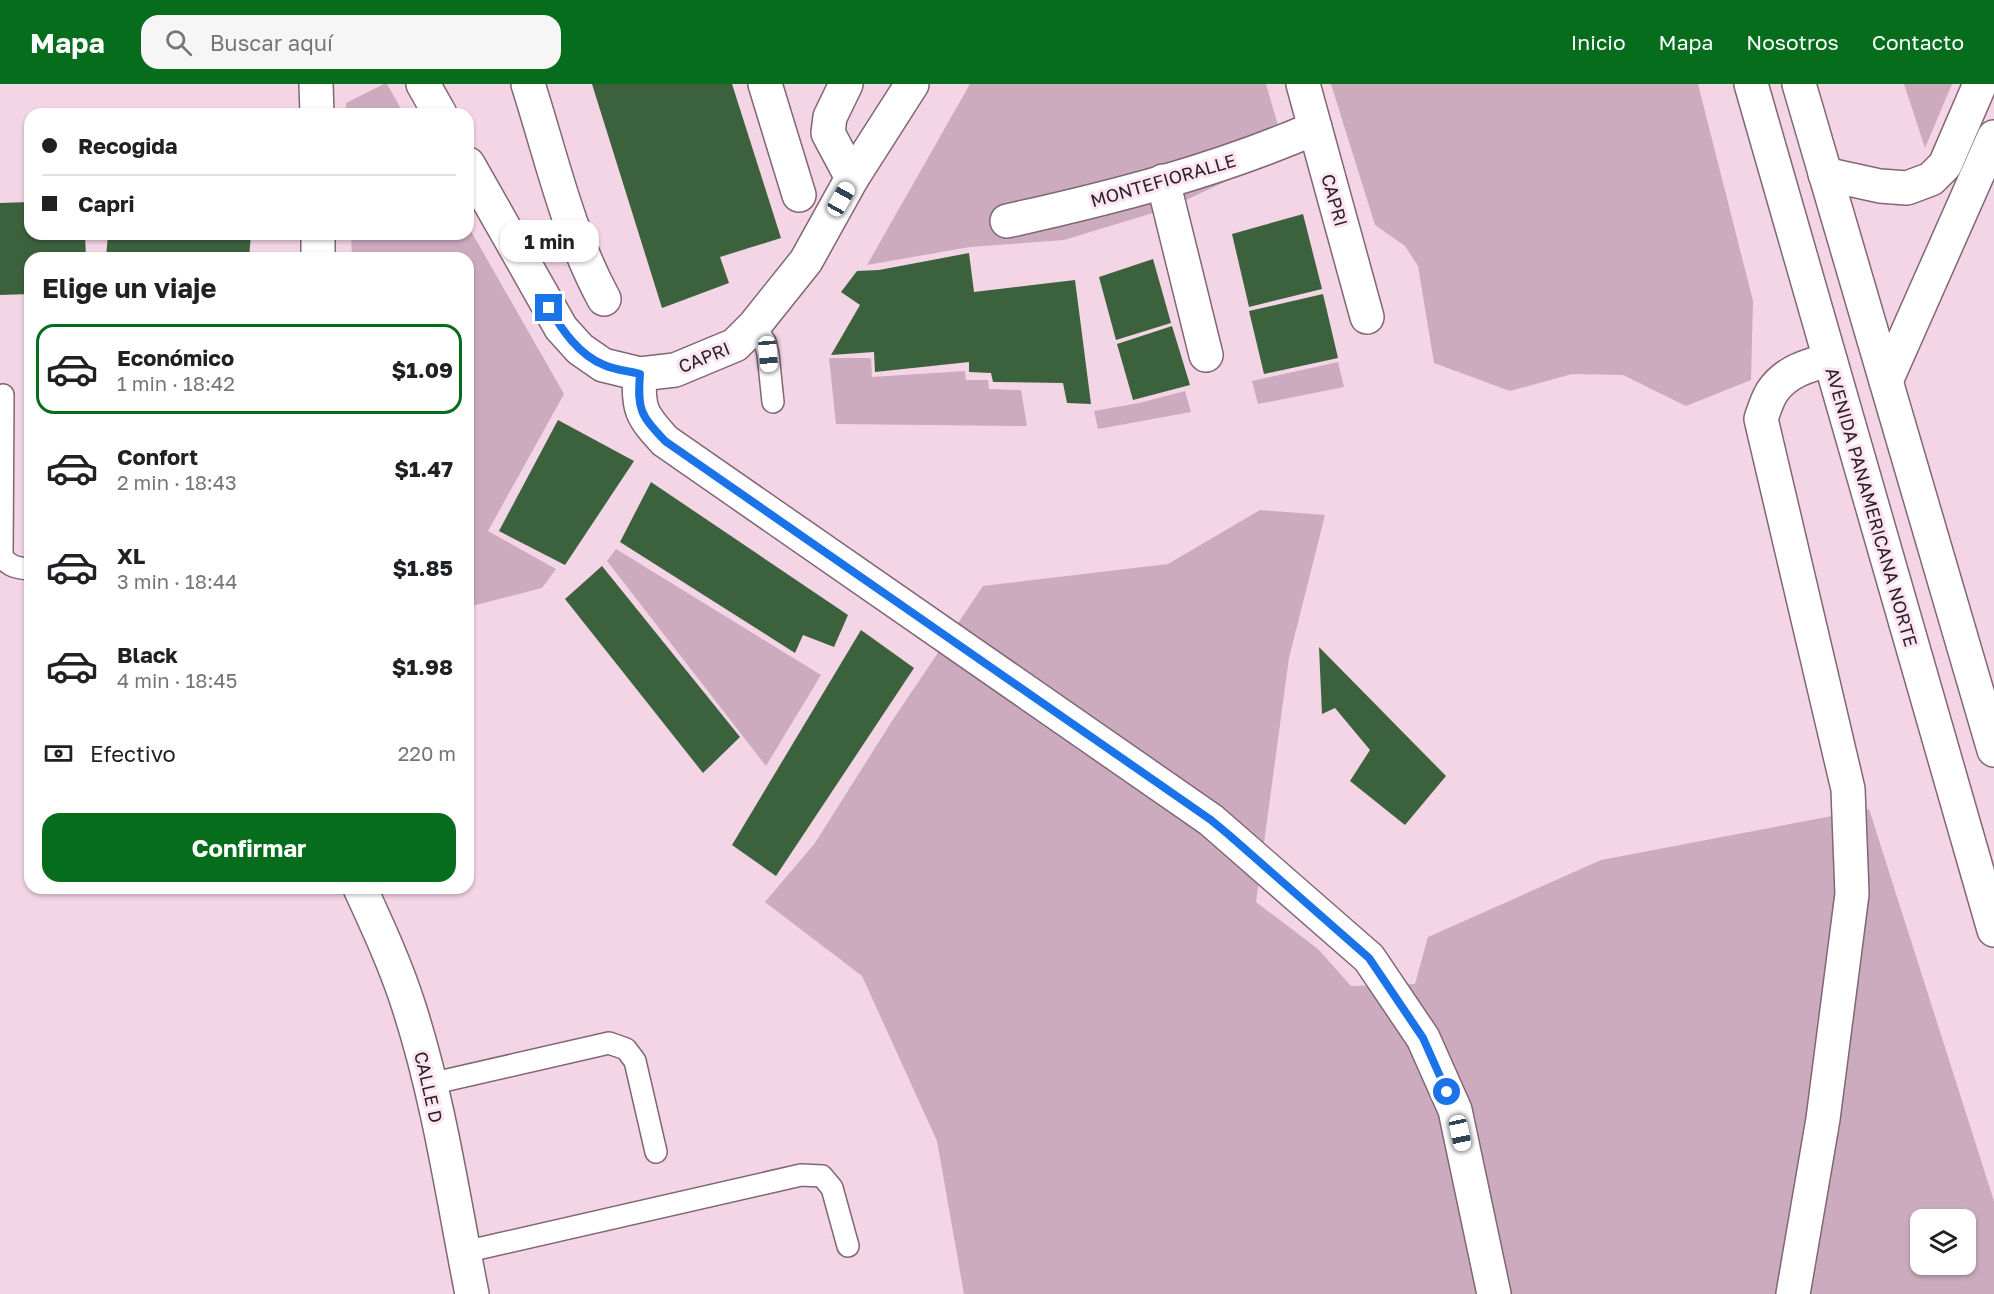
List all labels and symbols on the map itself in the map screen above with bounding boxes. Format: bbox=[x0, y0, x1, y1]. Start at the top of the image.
street label: MONTEFIORALLE bbox=[1088, 149, 1238, 211]
street label: CAPRI bbox=[1317, 171, 1353, 229]
car bbox=[824, 179, 858, 219]
callout: 1 min bbox=[500, 221, 598, 263]
route end bbox=[535, 294, 562, 321]
car bbox=[757, 335, 779, 373]
street label: CAPRI bbox=[675, 337, 733, 377]
street label: AVENIDA PANAMERICANA NORTE bbox=[1822, 365, 1922, 649]
street label: CALLE D bbox=[410, 1049, 448, 1125]
route start bbox=[1433, 1078, 1460, 1105]
car bbox=[1447, 1114, 1473, 1152]

